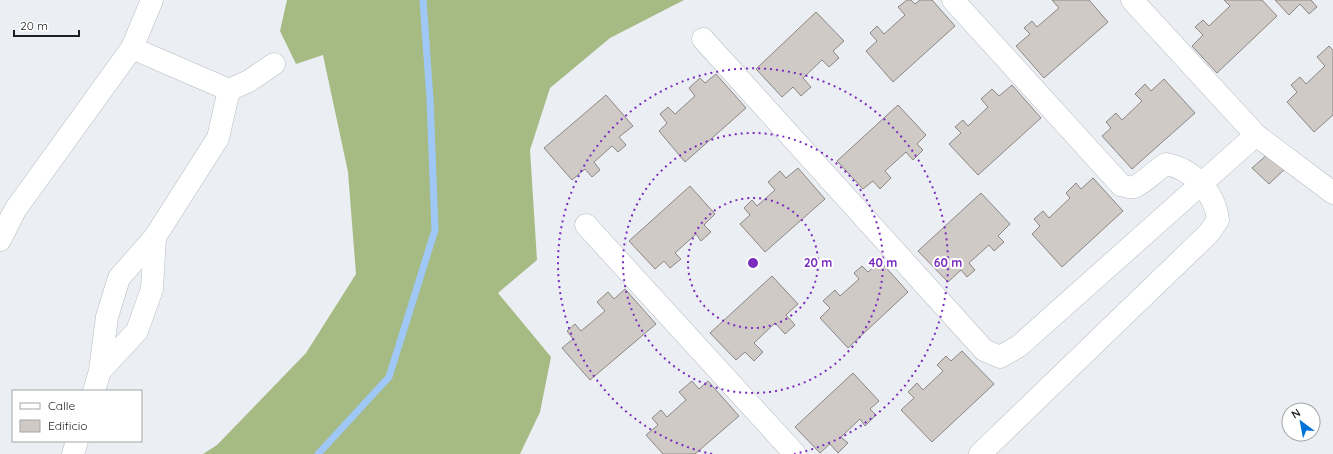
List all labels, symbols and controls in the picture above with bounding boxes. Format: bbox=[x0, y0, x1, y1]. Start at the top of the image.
scale bar bbox=[14, 12, 79, 38]
text: 20 m bbox=[20, 18, 48, 33]
text: 20 m bbox=[804, 255, 832, 270]
text: 40 m bbox=[869, 255, 897, 270]
text: 60 m bbox=[934, 255, 962, 270]
centre of rings bbox=[746, 256, 760, 270]
legend bbox=[12, 390, 142, 442]
text: Calle bbox=[48, 398, 76, 413]
north arrow bbox=[1281, 402, 1321, 442]
text: N bbox=[1289, 405, 1303, 422]
text: Edificio bbox=[48, 418, 88, 433]

